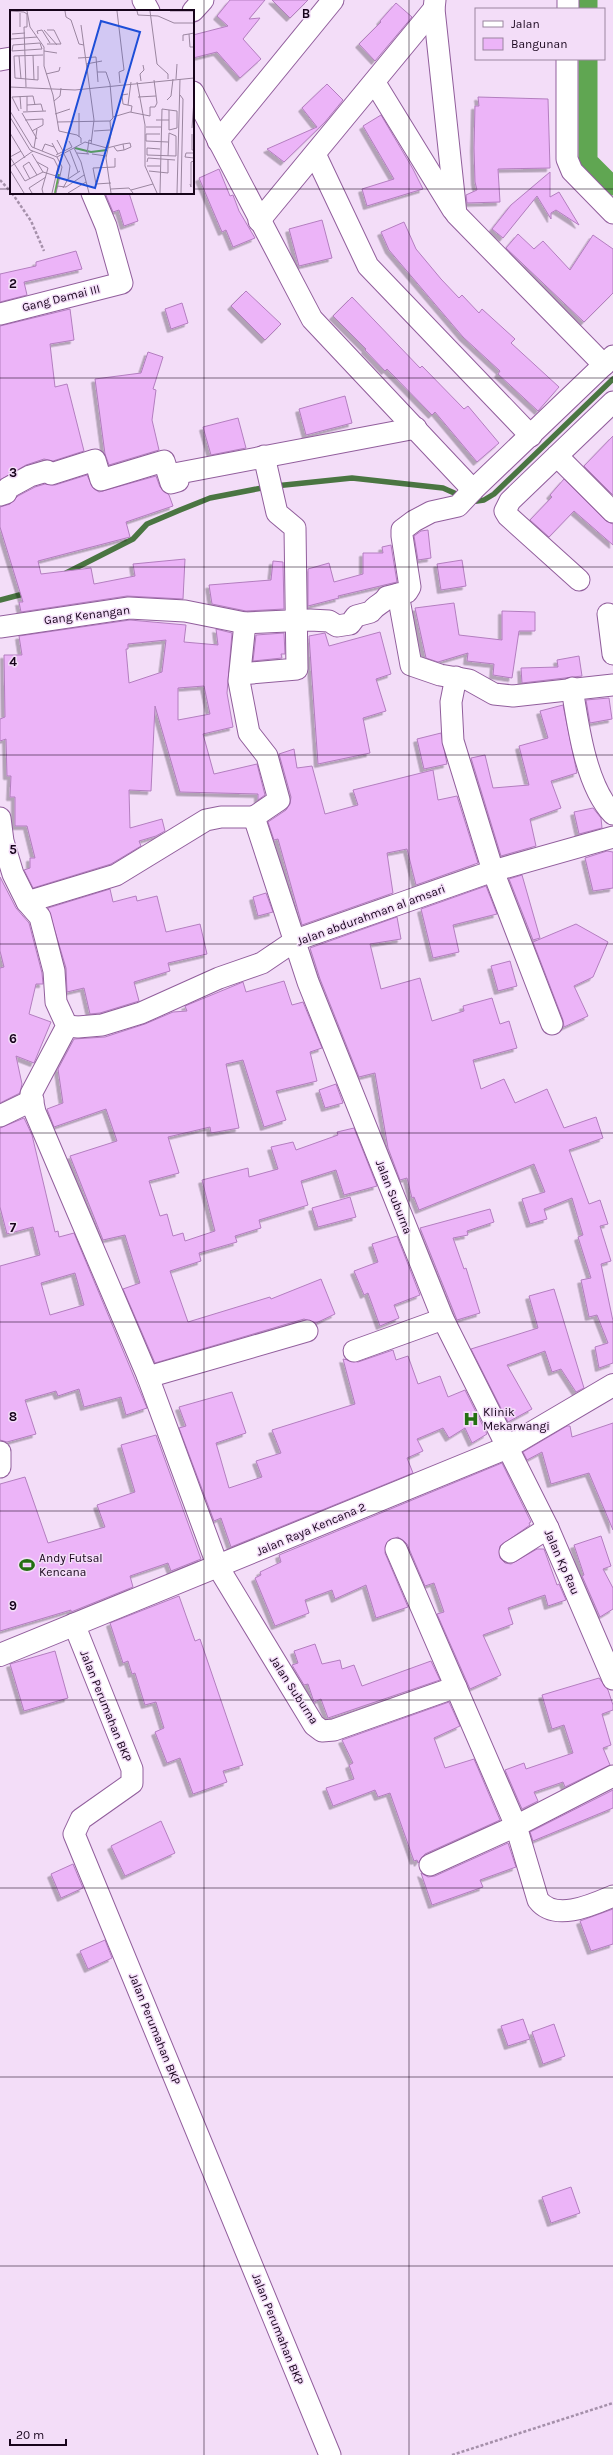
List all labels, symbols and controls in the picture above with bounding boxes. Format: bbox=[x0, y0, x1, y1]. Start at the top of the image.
text: B bbox=[302, 6, 310, 21]
legend bbox=[475, 8, 605, 60]
inset map bbox=[10, 10, 194, 194]
text: Jalan bbox=[511, 17, 540, 31]
text: Bangunan bbox=[511, 37, 567, 51]
text: 2 bbox=[9, 276, 17, 291]
street label: Gang Damai III bbox=[20, 282, 102, 314]
text: 3 bbox=[9, 465, 17, 480]
street label: Gang Kenangan bbox=[43, 603, 131, 627]
text: 4 bbox=[9, 654, 17, 669]
text: 5 bbox=[9, 842, 17, 857]
street label: Jalan abdurahman al amsari bbox=[295, 882, 447, 948]
text: 6 bbox=[9, 1031, 17, 1046]
street label: Jalan Suburna bbox=[373, 1158, 415, 1236]
text: 7 bbox=[10, 1220, 17, 1235]
place label: Klinik Mekarwangi bbox=[483, 1405, 550, 1433]
text: 8 bbox=[9, 1409, 17, 1424]
hospital icon: Klinik Mekarwangi bbox=[462, 1410, 480, 1428]
street label: Jalan Raya Kencana 2 bbox=[254, 1500, 368, 1558]
street label: Jalan Kp Rau bbox=[541, 1527, 583, 1597]
place label: Andy Futsal Kencana bbox=[39, 1551, 103, 1579]
sports icon: Andy Futsal Kencana bbox=[18, 1556, 36, 1574]
text: 9 bbox=[9, 1598, 17, 1613]
street label: Jalan Perumahan BKP bbox=[77, 1648, 135, 1764]
street label: Jalan Suburna bbox=[267, 1653, 321, 1727]
street label: Jalan Perumahan BKP bbox=[126, 1971, 184, 2087]
street label: Jalan Perumahan BKP bbox=[249, 2271, 307, 2387]
scale bar bbox=[10, 2421, 66, 2447]
text: 20 m bbox=[16, 2428, 44, 2442]

